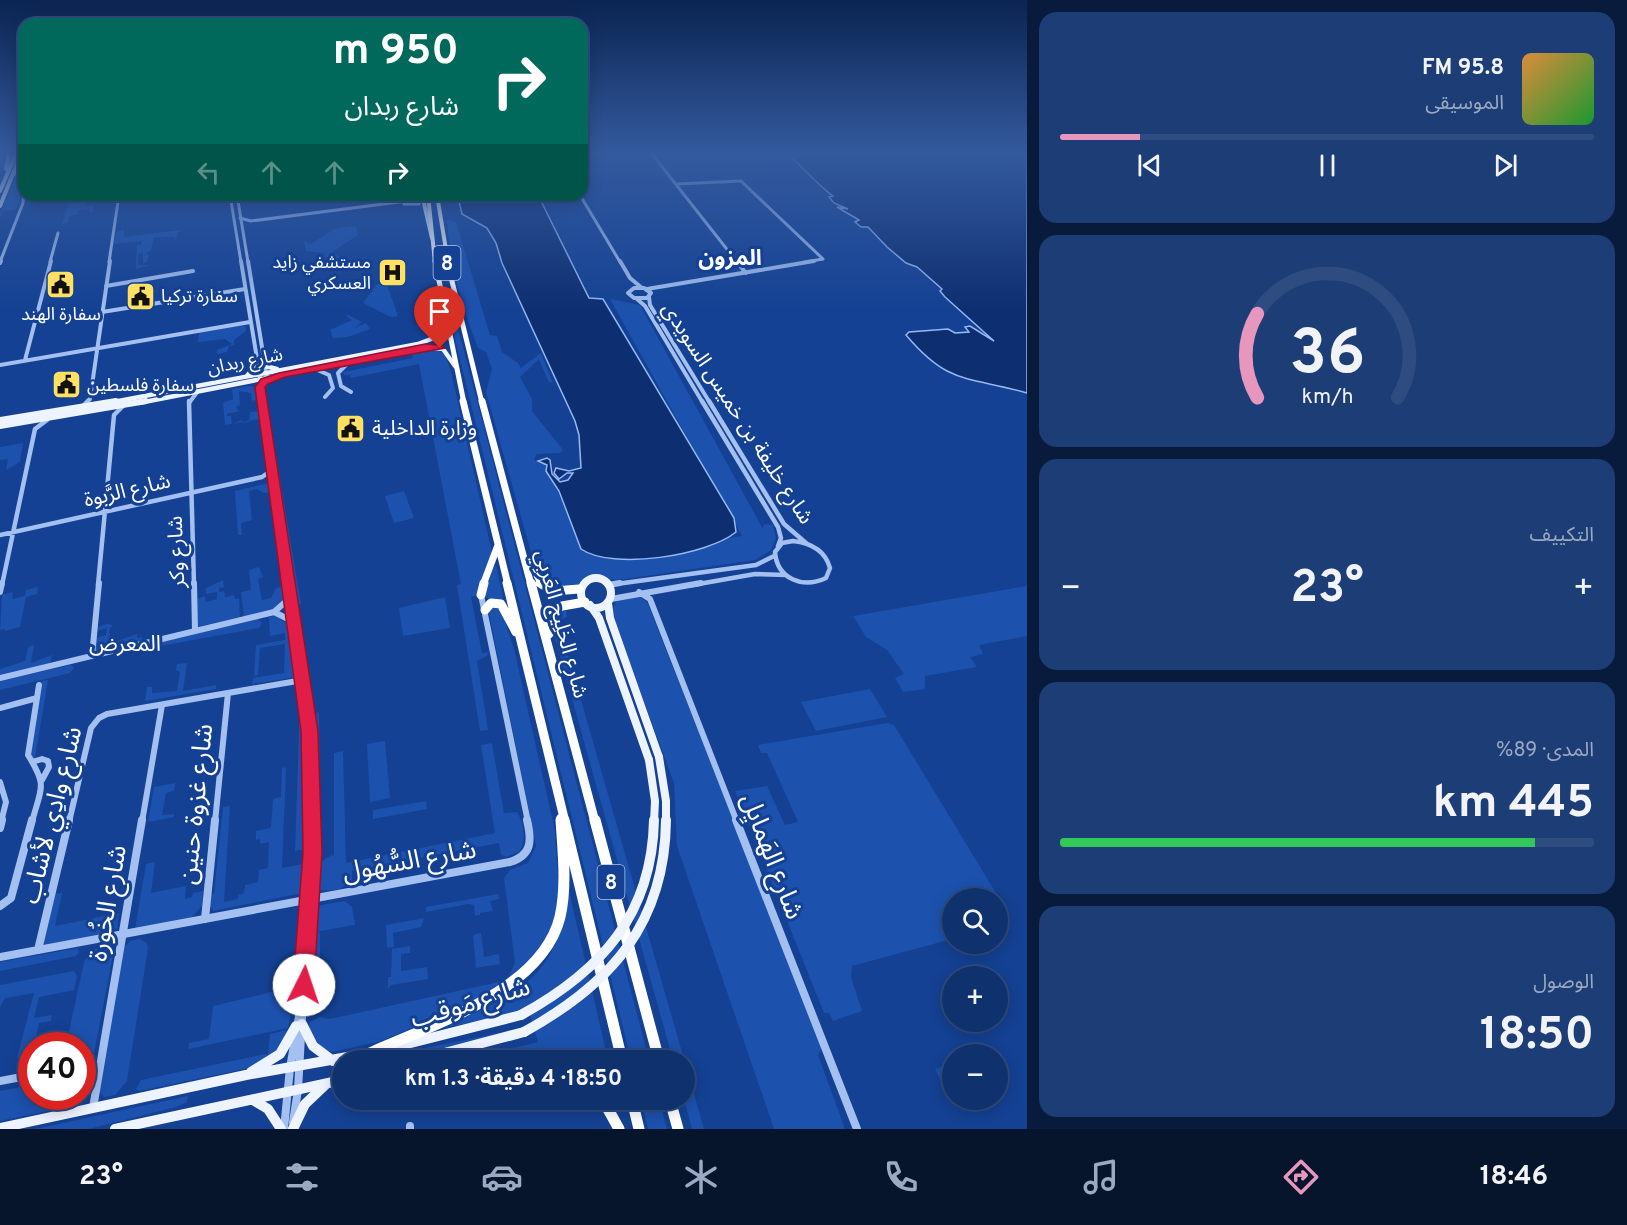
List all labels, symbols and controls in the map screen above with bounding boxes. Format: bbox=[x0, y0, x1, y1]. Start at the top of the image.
text: 950 m bbox=[333, 26, 459, 79]
icon: right bbox=[480, 42, 558, 120]
text: 95.8 FM bbox=[1422, 55, 1504, 82]
text: شارع ربدان bbox=[344, 91, 459, 125]
text: الموسيقى bbox=[1425, 91, 1504, 117]
icon: previous bbox=[1133, 149, 1166, 182]
icon: pause bbox=[1311, 149, 1344, 182]
icon: next bbox=[1489, 149, 1522, 182]
icon: left bbox=[192, 156, 225, 189]
icon: ahead bbox=[255, 156, 288, 189]
icon: ahead bbox=[318, 156, 351, 189]
icon: right bbox=[381, 156, 414, 189]
road number: 8 bbox=[434, 246, 460, 280]
district label: المزون bbox=[698, 246, 762, 273]
place label: مستشفي زايد العسكري bbox=[272, 252, 371, 296]
hospital icon: مستشفي زايد العسكري bbox=[376, 256, 408, 288]
public building icon: سفارة الهند bbox=[45, 269, 77, 301]
public building icon: سفارة تركيا bbox=[124, 280, 156, 312]
place label: سفارة تركيا bbox=[161, 286, 238, 309]
pin bbox=[414, 286, 465, 348]
icon: arrive bbox=[423, 295, 456, 328]
street label: شارع خليفة بن خميس السويدي bbox=[654, 298, 819, 530]
place label: سفارة الهند bbox=[21, 304, 101, 327]
text: 36 bbox=[1289, 317, 1365, 396]
street label: شارع ربدان bbox=[206, 344, 285, 382]
public building icon: سفارة فلسطين bbox=[50, 369, 82, 401]
place label: سفارة فلسطين bbox=[87, 375, 194, 398]
text: km/h bbox=[1301, 385, 1353, 412]
public building icon: وزارة الداخلية bbox=[335, 412, 367, 444]
place label: وزارة الداخلية bbox=[372, 416, 477, 443]
street label: شارع الرَّبوة bbox=[81, 468, 173, 515]
street label: شارع وكر bbox=[163, 515, 192, 590]
text: التكييف bbox=[1530, 523, 1594, 549]
street label: شارع الخَلِيج العَربِي bbox=[527, 547, 593, 702]
text: 23° bbox=[1290, 561, 1364, 618]
text: − bbox=[1060, 569, 1081, 611]
text: + bbox=[1573, 569, 1594, 611]
district label: المعرض bbox=[89, 632, 161, 659]
street label: شارع غزوة حنين bbox=[173, 722, 222, 886]
street label: شارع وادِي لأشاب bbox=[15, 723, 92, 908]
text: المدى · 89% bbox=[1496, 738, 1594, 764]
text: 445 km bbox=[1433, 776, 1594, 833]
street label: شارع الهَمايِل bbox=[732, 789, 810, 925]
street label: شارع السُّهُول bbox=[340, 834, 479, 890]
street label: شارع الخُورة bbox=[82, 842, 136, 964]
road number: 8 bbox=[598, 865, 624, 899]
map controls bbox=[942, 888, 1008, 1110]
button: search bbox=[942, 888, 1008, 954]
position arrow bbox=[272, 953, 336, 1017]
button: + bbox=[942, 966, 1008, 1032]
text: الوصول bbox=[1533, 970, 1594, 996]
street label: شارع مَوقب bbox=[407, 972, 534, 1037]
text: 18:50 bbox=[1480, 1008, 1594, 1065]
speed limit sign: 40 bbox=[18, 1032, 96, 1110]
button: − bbox=[942, 1044, 1008, 1110]
text: 18:50 · 4 دقيقة · 1.3 km bbox=[405, 1066, 622, 1093]
icon: filters bbox=[281, 1156, 323, 1198]
icon: car bbox=[481, 1156, 523, 1198]
icon: climate bbox=[680, 1156, 722, 1198]
icon: phone bbox=[880, 1156, 922, 1198]
icon: music bbox=[1080, 1156, 1122, 1198]
icon: directions bbox=[1280, 1156, 1322, 1198]
text: 23° bbox=[79, 1160, 123, 1194]
text: 18:46 bbox=[1480, 1160, 1548, 1194]

